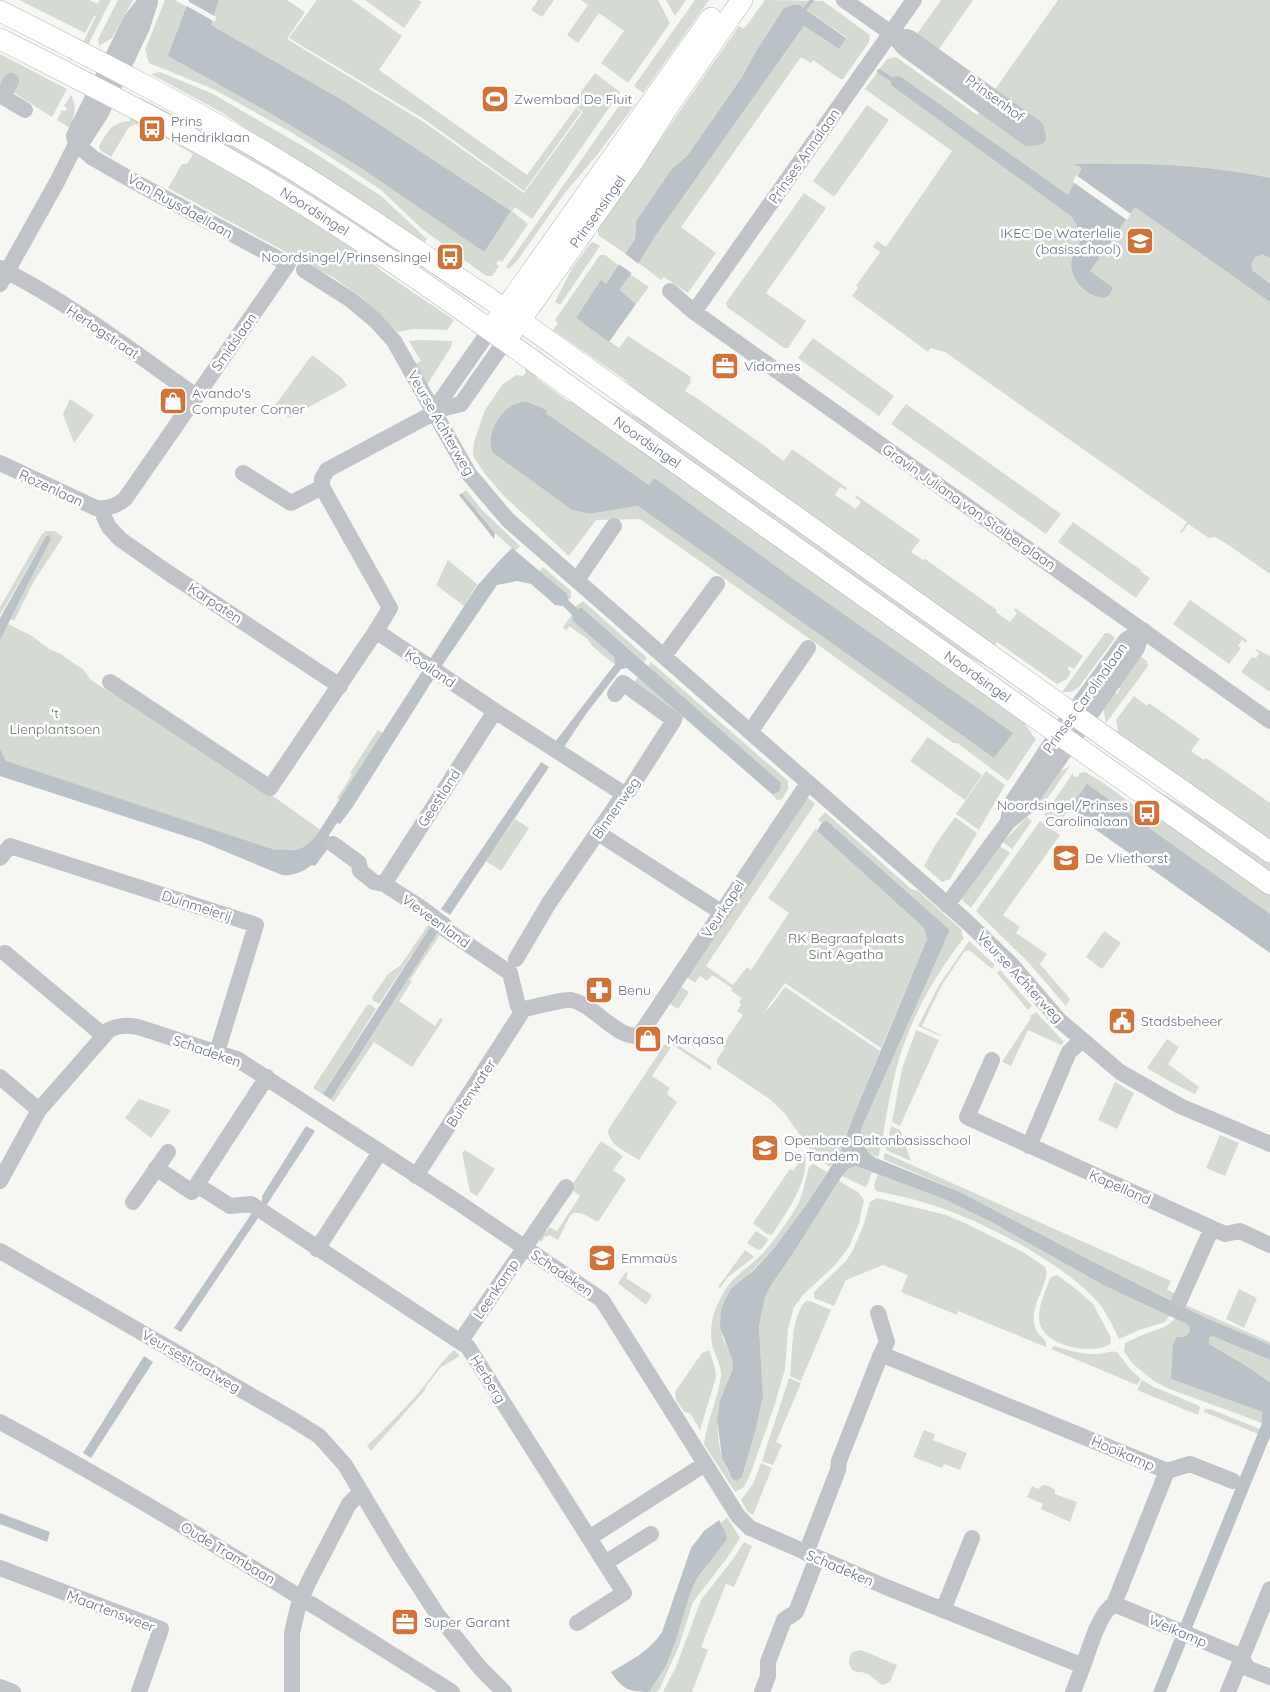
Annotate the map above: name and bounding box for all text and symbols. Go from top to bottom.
street label: Prinsenhof [962,70,1028,126]
sports icon: Zwembad De Fluit [480,84,510,114]
place label: Zwembad De Fluit [514,90,632,108]
street label: Prinses Annalaan [765,105,843,207]
place label: Prins Hendriklaan [171,112,250,146]
bus stop icon: Prins Hendriklaan [137,114,167,144]
street label: Van Ruysdaellaan [124,170,236,242]
street label: Prinsensingel [566,172,629,251]
street label: Noordsingel [277,183,353,240]
place label: IKEC De Waterlelie (basisschool) [1000,224,1121,258]
school or university icon: IKEC De Waterlelie (basisschool) [1125,226,1155,256]
bus stop icon: Noordsingel/Prinsensingel [435,242,465,272]
place label: Noordsingel/Prinsensingel [261,248,431,266]
street label: Hertogstraat [63,301,143,363]
street label: Smidslaan [207,309,261,375]
office icon: Vidomes [710,351,740,381]
place label: Vidomes [744,357,801,375]
street label: Veurse Achterweg [404,367,478,479]
place label: Avando's Computer Corner [192,384,306,418]
shop icon: Avando's Computer Corner [158,386,188,416]
street label: Noordsingel [610,412,684,472]
street label: Gravin Juliana van Stolberglaan [879,440,1059,574]
street label: Rozenlaan [16,465,86,511]
street label: Karpaten [185,579,245,627]
street label: Prinses Carolinalaan [1039,639,1131,757]
street label: Kooiland [401,645,459,691]
street label: Noordsingel [941,646,1015,706]
park label: 't Lienplantsoen [10,704,100,738]
street label: Geestland [414,766,464,830]
street label: Binnenweg [588,774,644,842]
place label: Noordsingel/Prinses Carolinalaan [997,796,1128,830]
bus stop icon: Noordsingel/Prinses Carolinalaan [1132,798,1162,828]
school or university icon: De Vliethorst [1051,843,1081,873]
place label: De Vliethorst [1085,849,1168,867]
street label: Veurkapel [698,877,748,941]
street label: Duinmeierij [160,886,234,926]
street label: Vieveenland [398,890,474,952]
street label: Veurse Achterweg [973,927,1067,1027]
park label: RK Begraafplaats Sint Agatha [788,929,904,963]
pharmacy icon: Benu [584,975,614,1005]
place label: Benu [618,981,651,999]
public building icon: Stadsbeheer [1107,1006,1137,1036]
place label: Stadsbeheer [1141,1012,1223,1030]
shop icon: Marqasa [633,1024,663,1054]
place label: Marqasa [667,1030,724,1048]
street label: Schadeken [170,1031,244,1071]
street label: Buitenwater [442,1055,500,1131]
place label: Openbare Daltonbasisschool De Tandem [784,1131,971,1165]
school or university icon: Openbare Daltonbasisschool De Tandem [750,1133,780,1163]
street label: Kapelland [1086,1165,1154,1209]
school or university icon: Emmaüs [587,1243,617,1273]
street label: Schadeken [527,1246,597,1300]
place label: Emmaüs [621,1249,677,1267]
street label: Leenkamp [469,1256,523,1322]
street label: Veursestraatweg [139,1326,243,1396]
street label: Herberg [466,1351,510,1407]
street label: Hooikamp [1089,1432,1157,1474]
street label: Oude Trambaan [178,1518,278,1588]
street label: Schadeken [804,1546,876,1590]
street label: Maartensweer [64,1586,158,1636]
office icon: Super Garant [390,1607,420,1637]
street label: Weikamp [1146,1611,1210,1651]
place label: Super Garant [424,1613,511,1631]

